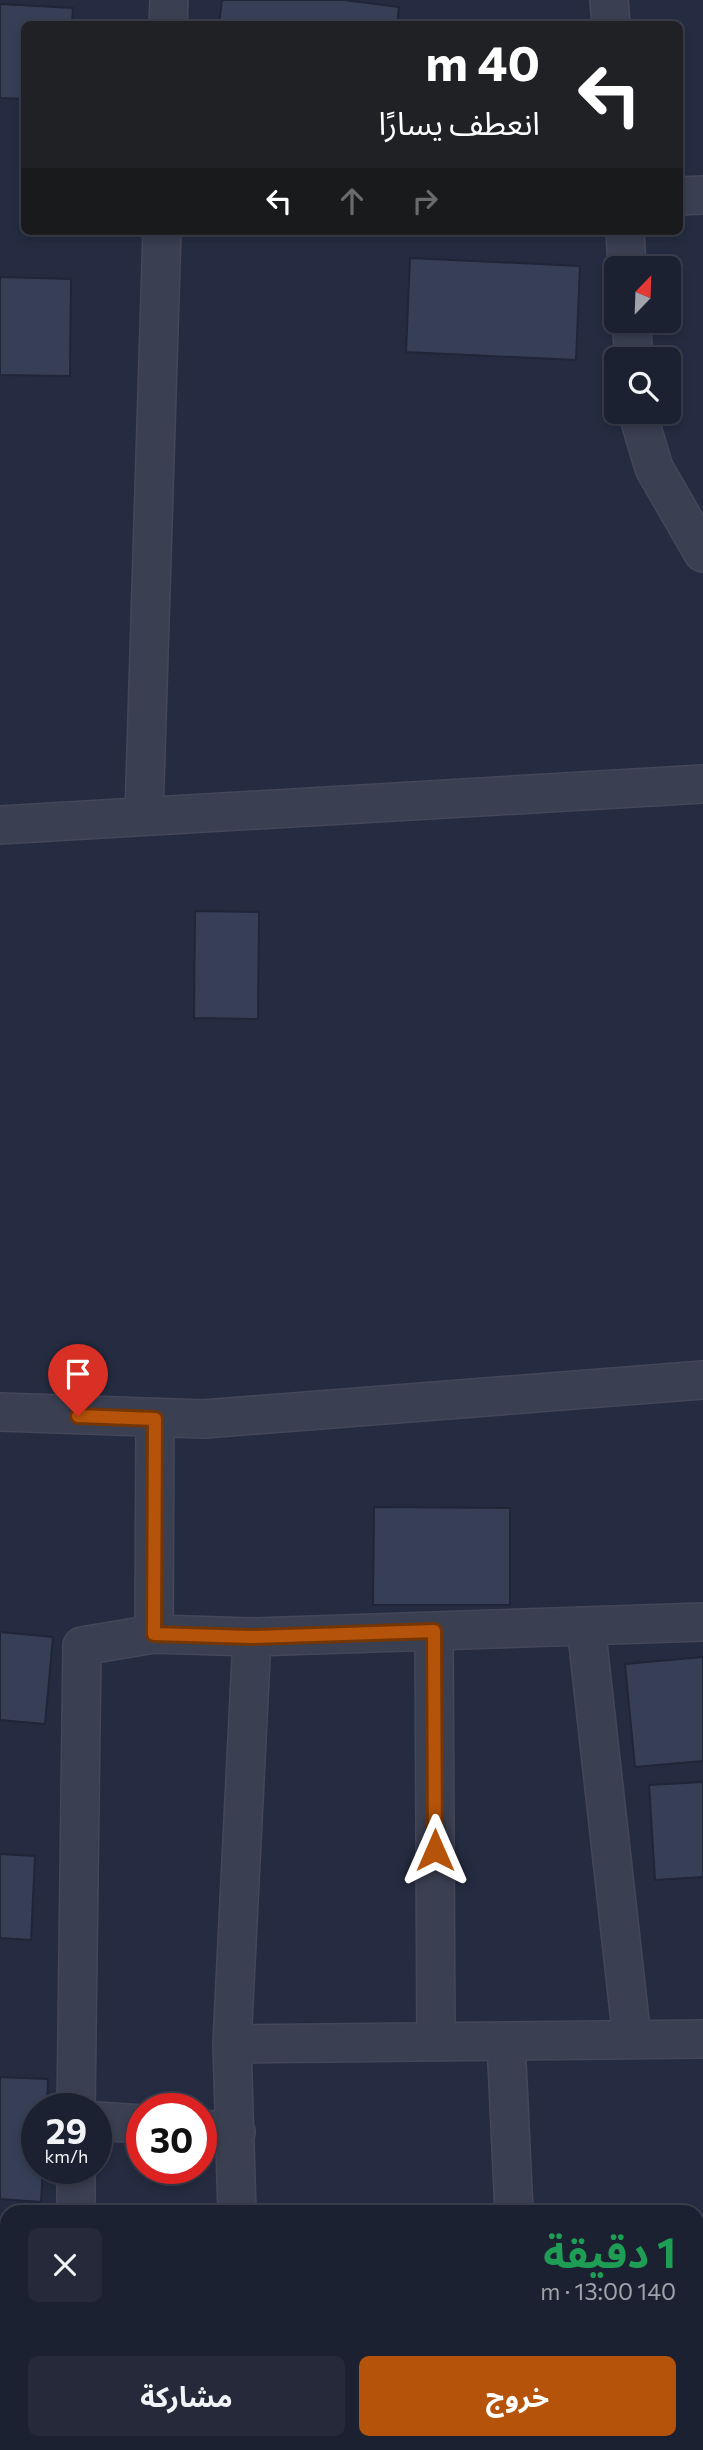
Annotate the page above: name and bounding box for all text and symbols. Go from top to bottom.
text: 40 m [425,31,540,91]
icon: left [564,49,655,140]
text: انعطف يسارًا [378,102,540,142]
icon: left [260,182,298,220]
icon: ahead [333,182,371,220]
icon: right [406,182,444,220]
north arrow [604,256,681,332]
map controls [604,256,681,424]
button: search [604,347,681,424]
pin [48,1344,108,1416]
icon: arrive [59,1355,97,1393]
position arrow [398,1813,472,1887]
speed limit sign: 30 [126,2093,217,2184]
text: 29 [46,2108,87,2151]
text: km/h [45,2145,88,2167]
text: 1 دقيقة [543,2225,676,2277]
button: close [28,2228,102,2302]
text: 140 m · 13:00 [540,2277,676,2305]
button: مشاركة [28,2356,345,2436]
button: خروج [359,2356,676,2436]

